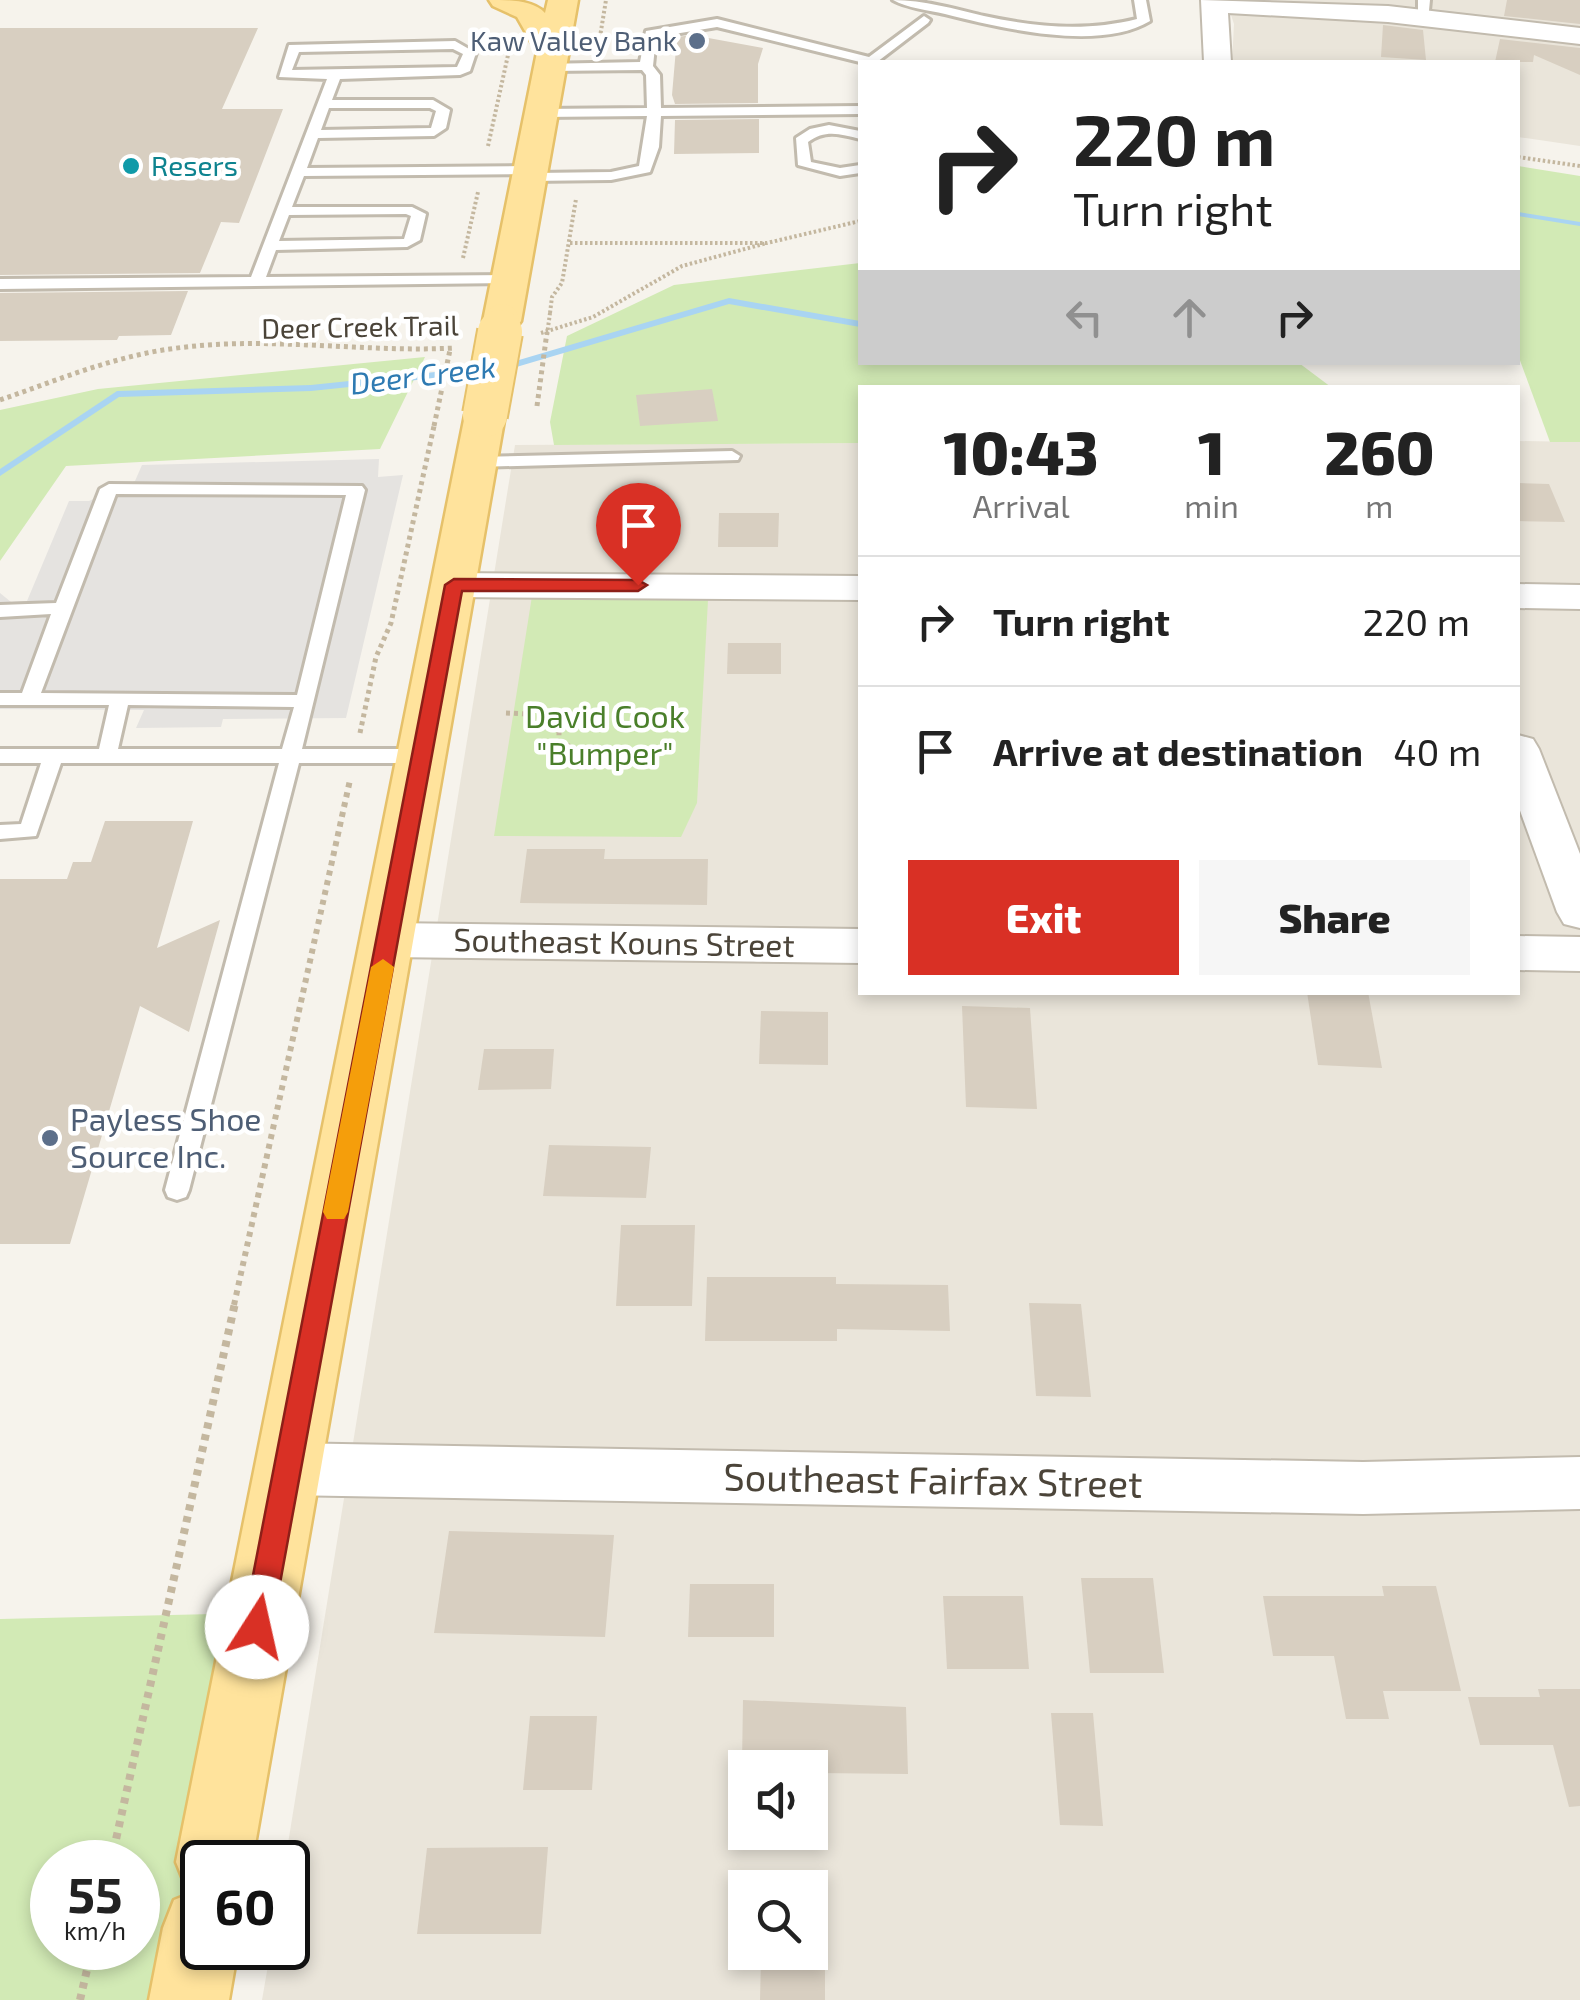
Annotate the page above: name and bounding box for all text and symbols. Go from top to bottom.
place label: Kaw Valley Bank [470,23,677,57]
marker: Kaw Valley Bank [686,30,708,52]
text: 220 m [1073,96,1275,180]
icon: right [908,100,1038,230]
place label: Resers [151,148,238,182]
marker: Resers [120,155,142,177]
text: Turn right [1073,181,1273,235]
icon: left [1057,290,1112,345]
icon: ahead [1162,290,1217,345]
icon: right [1267,290,1322,345]
street label: Deer Creek Trail [261,307,460,345]
water label: Deer Creek [348,347,498,401]
text: 10:43 [943,415,1099,487]
text: 1 [1198,415,1225,487]
text: 260 [1324,415,1434,487]
pin [596,483,681,586]
text: Arrival [972,486,1070,524]
text: min [1184,486,1239,524]
text: m [1365,486,1393,524]
icon: arrive [611,498,666,553]
icon: right [908,594,963,649]
text: Turn right [993,598,1170,644]
text: 220 m [1363,598,1470,644]
park label: David Cook "Bumper" [525,696,685,771]
icon: arrive [908,724,963,779]
text: Arrive at destination [993,728,1363,774]
text: 40 m [1393,728,1481,774]
button: Exit [908,860,1179,975]
button: Share [1199,860,1470,975]
street label: Southeast Kouns Street [453,919,795,963]
place label: Payless Shoe Source Inc. [70,1099,262,1174]
marker: Payless Shoe Source Inc. [39,1127,61,1149]
street label: Southeast Fairfax Street [723,1452,1143,1506]
position arrow [205,1575,309,1679]
map controls [728,1750,828,1970]
button: sound [728,1750,828,1850]
speed limit sign: 60 [180,1840,310,1970]
text: 55 [67,1863,123,1923]
button: search [728,1870,828,1970]
text: km/h [64,1915,126,1945]

